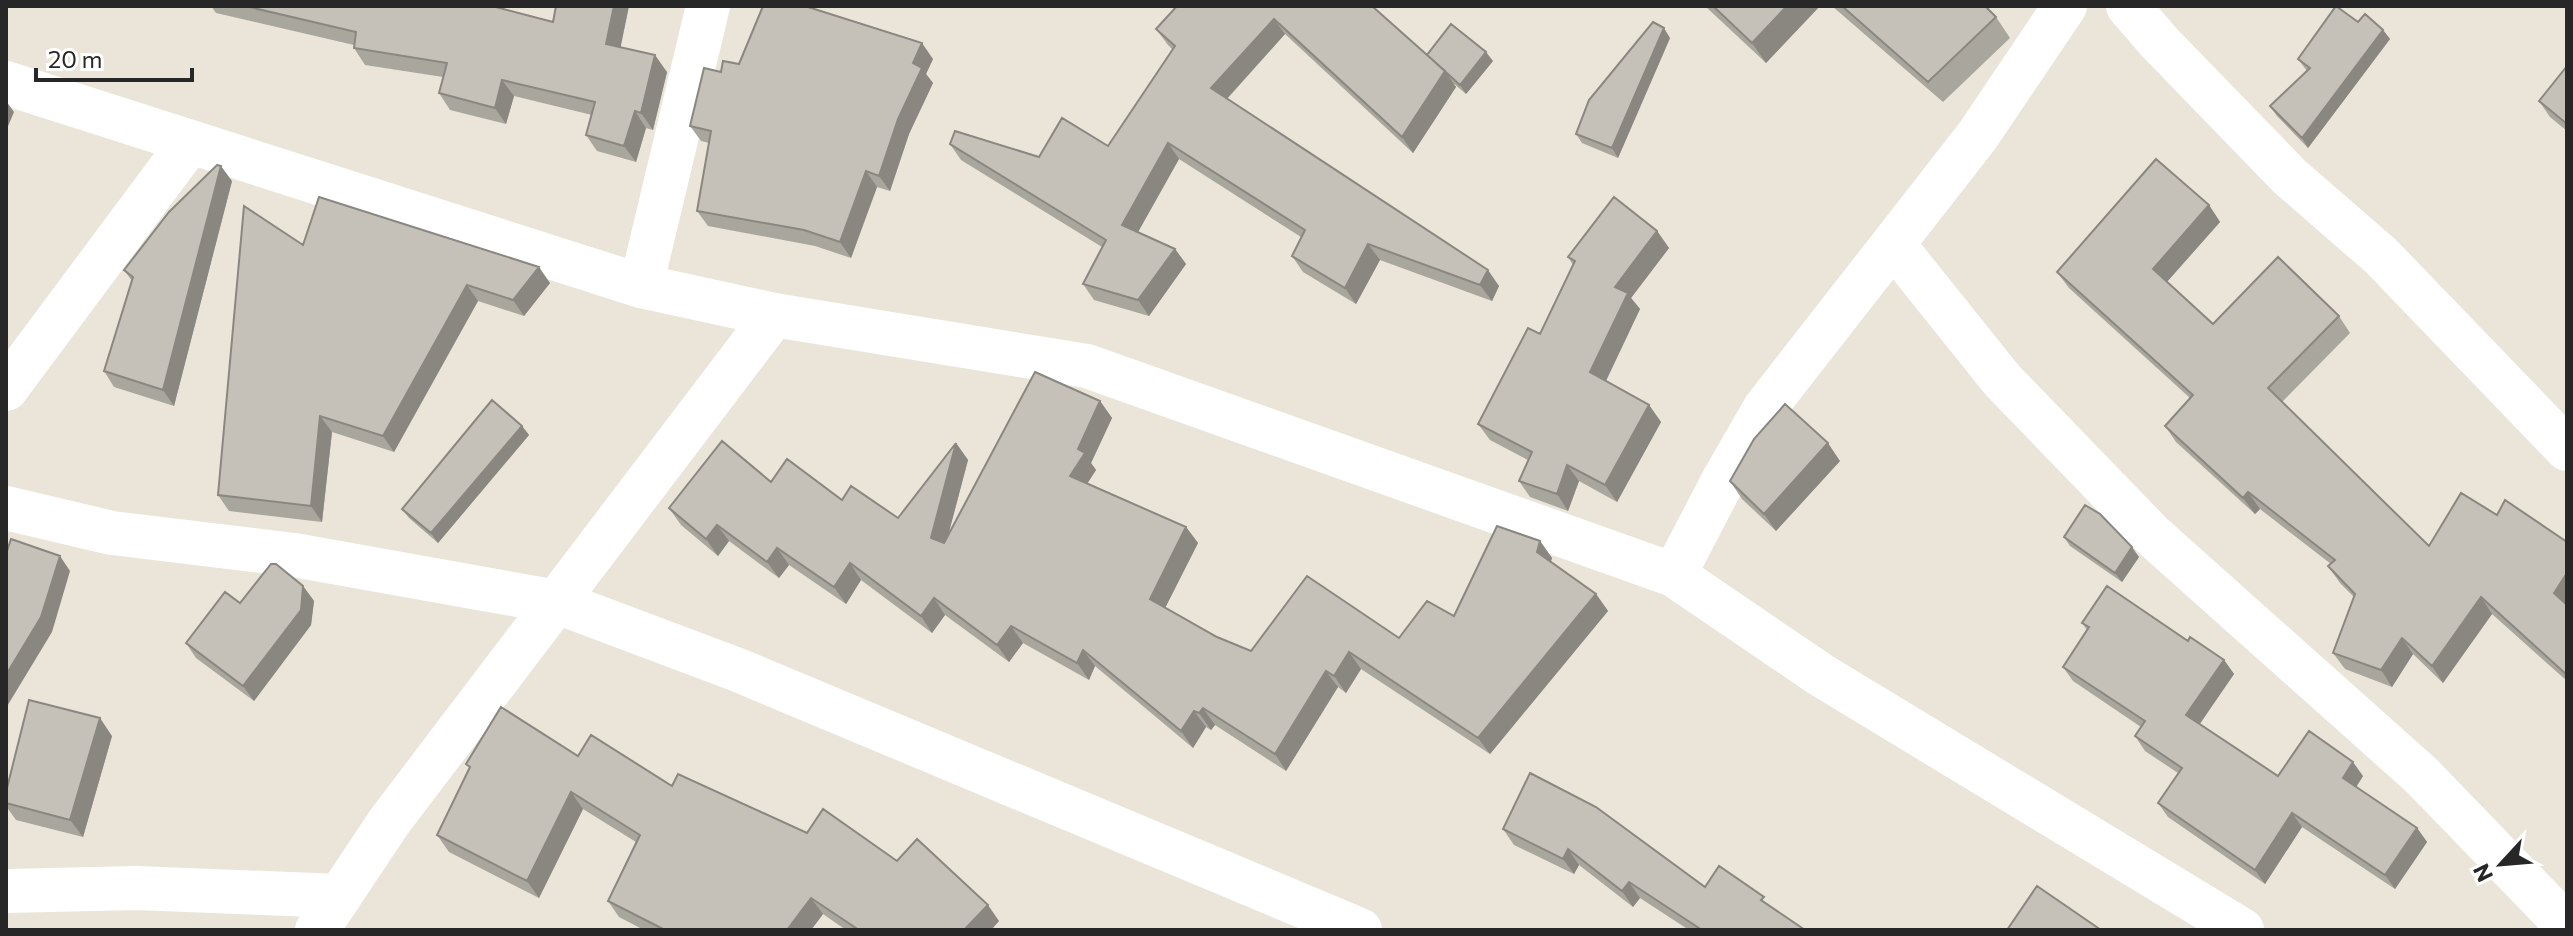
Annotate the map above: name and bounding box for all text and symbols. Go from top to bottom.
scale bar [36,32,192,82]
text: 20 m [48,44,102,73]
north arrow [2461,824,2541,904]
text: N [2467,860,2498,886]

